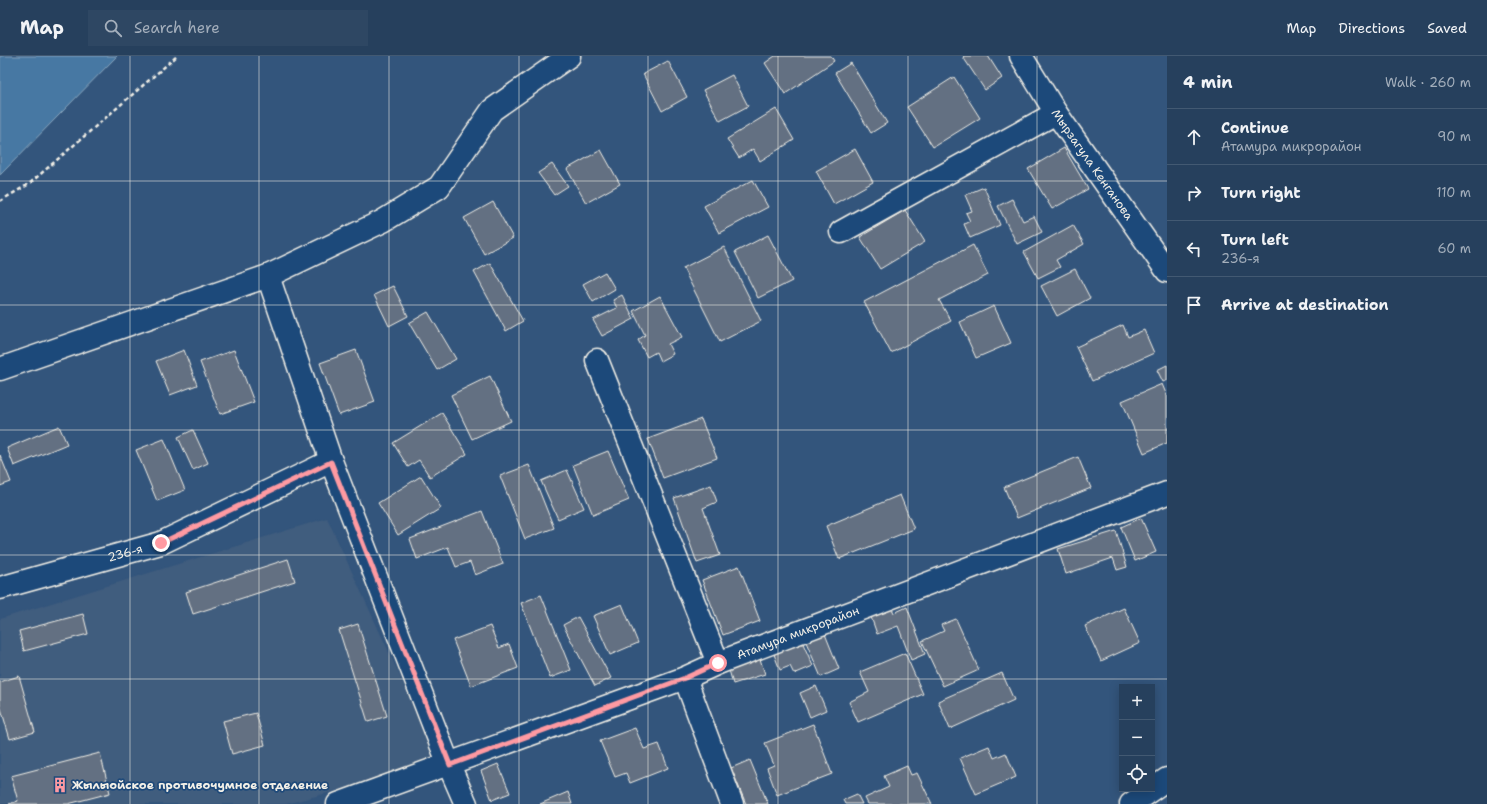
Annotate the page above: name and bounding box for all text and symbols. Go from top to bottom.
search box [88,10,368,46]
text: Map [20,15,64,40]
icon: search [102,17,124,39]
text: Search here [134,18,220,38]
text: Map [1287,19,1317,37]
text: Directions [1339,19,1405,37]
text: Saved [1427,19,1467,37]
text: 4 min [1183,71,1233,93]
text: Walk · 260 m [1385,74,1471,91]
street label: Мырзагула Кенганова [1048,106,1137,224]
text: Continue [1221,118,1289,138]
icon: ahead [1183,126,1205,148]
text: 90 m [1437,128,1471,145]
text: Атамура микрорайон [1221,138,1362,155]
icon: right [1183,182,1205,204]
text: Turn right [1221,183,1301,203]
text: 110 m [1436,184,1471,201]
text: Turn left [1221,230,1289,250]
icon: left [1183,238,1205,260]
text: 60 m [1438,240,1471,257]
text: 236-я [1221,250,1260,267]
icon: arrive [1183,294,1205,316]
text: Arrive at destination [1221,295,1389,315]
route end [152,534,170,552]
street label: 236-я [106,540,145,566]
street label: Атамура микрорайон [734,602,862,663]
route start [709,654,727,672]
map controls [1119,684,1155,792]
button: + [1119,684,1155,720]
button: − [1119,720,1155,756]
button: locate [1119,756,1155,792]
building icon: Жылыойское противочумное отделение [51,776,69,794]
place label: Жылыойское противочумное отделение [72,777,328,793]

